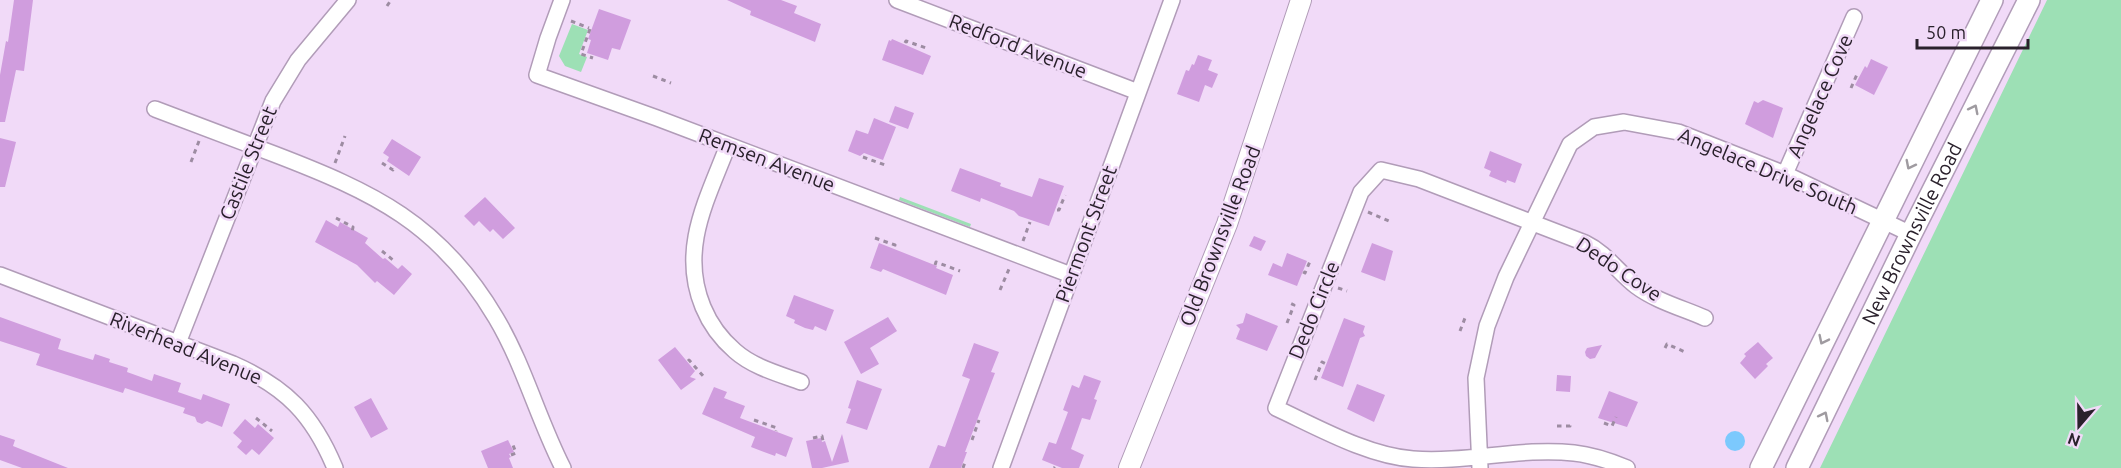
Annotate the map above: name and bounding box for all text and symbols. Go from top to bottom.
street label: Redford Avenue [946,9,1090,82]
scale bar [1917,12,2028,50]
text: 50 m [1926,22,1966,42]
street label: Angelace Cove [1782,31,1857,161]
street label: Castile Street [214,102,281,223]
one-way arrow [1967,104,1979,115]
street label: Angelace Drive South [1675,122,1861,219]
street label: Remsen Avenue [696,123,838,196]
street label: New Brownsville Road [1857,139,1966,328]
street label: Old Brownsville Road [1174,142,1265,329]
one-way arrow [1906,159,1917,170]
street label: Piermont Street [1050,162,1121,305]
street label: Dedo Cove [1572,232,1666,305]
street label: Dedo Circle [1284,258,1344,362]
street label: Riverhead Avenue [107,307,266,389]
one-way arrow [1819,334,1831,345]
north arrow [2049,396,2109,456]
one-way arrow [1816,411,1828,422]
text: N [2065,430,2083,451]

